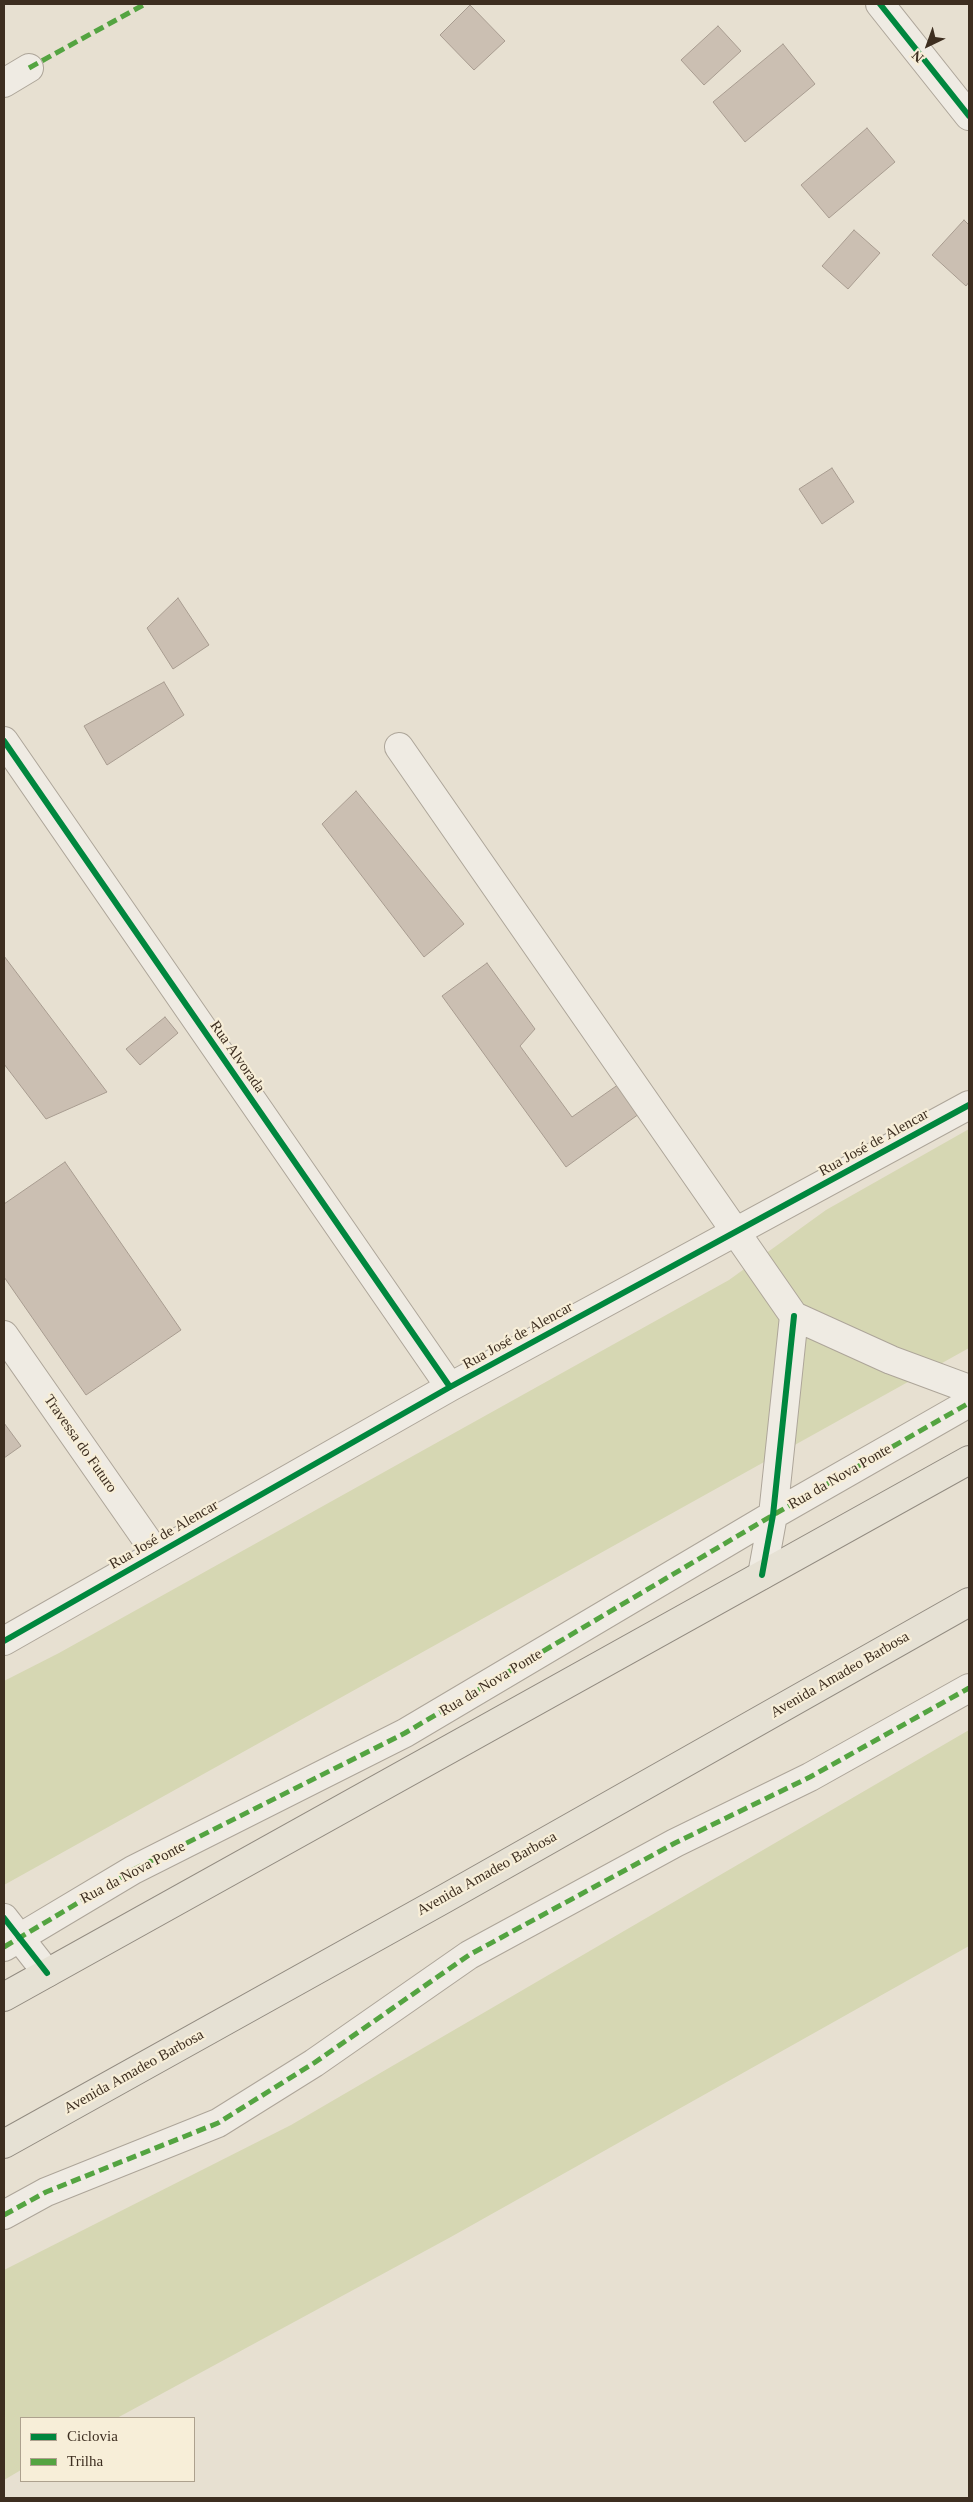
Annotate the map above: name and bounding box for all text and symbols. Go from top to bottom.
north arrow [903,20,953,70]
text: N [909,48,926,65]
street label: Rua Alvorada [206,1018,268,1096]
street label: Rua José de Alencar [816,1105,932,1181]
street label: Rua José de Alencar [460,1298,576,1374]
street label: Travessa do Futuro [40,1392,120,1496]
street label: Rua da Nova Ponte [785,1440,895,1514]
street label: Rua José de Alencar [106,1496,222,1574]
street label: Avenida Amadeo Barbosa [767,1628,913,1722]
street label: Rua da Nova Ponte [437,1645,545,1721]
street label: Avenida Amadeo Barbosa [414,1828,560,1920]
street label: Rua da Nova Ponte [77,1838,189,1908]
street label: Avenida Amadeo Barbosa [61,2026,207,2118]
legend [20,2417,195,2482]
text: Ciclovia [67,2428,118,2444]
text: Trilha [67,2453,103,2469]

